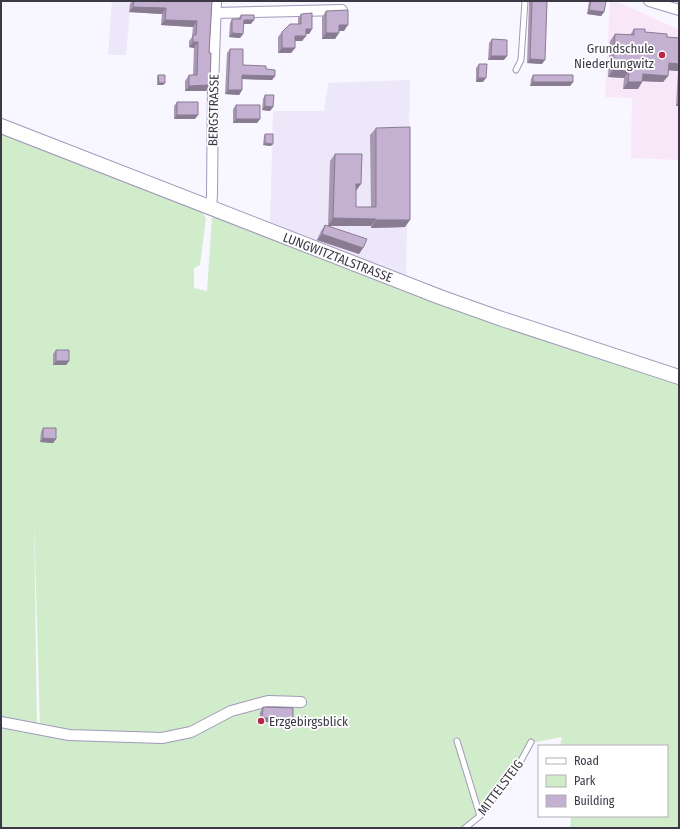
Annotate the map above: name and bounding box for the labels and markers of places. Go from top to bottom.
place label: Grundschule Niederlungwitz [574,41,654,71]
marker: Grundschule Niederlungwitz [657,50,667,60]
place label: Erzgebirgsblick [269,714,349,729]
marker: Erzgebirgsblick [256,716,266,726]

